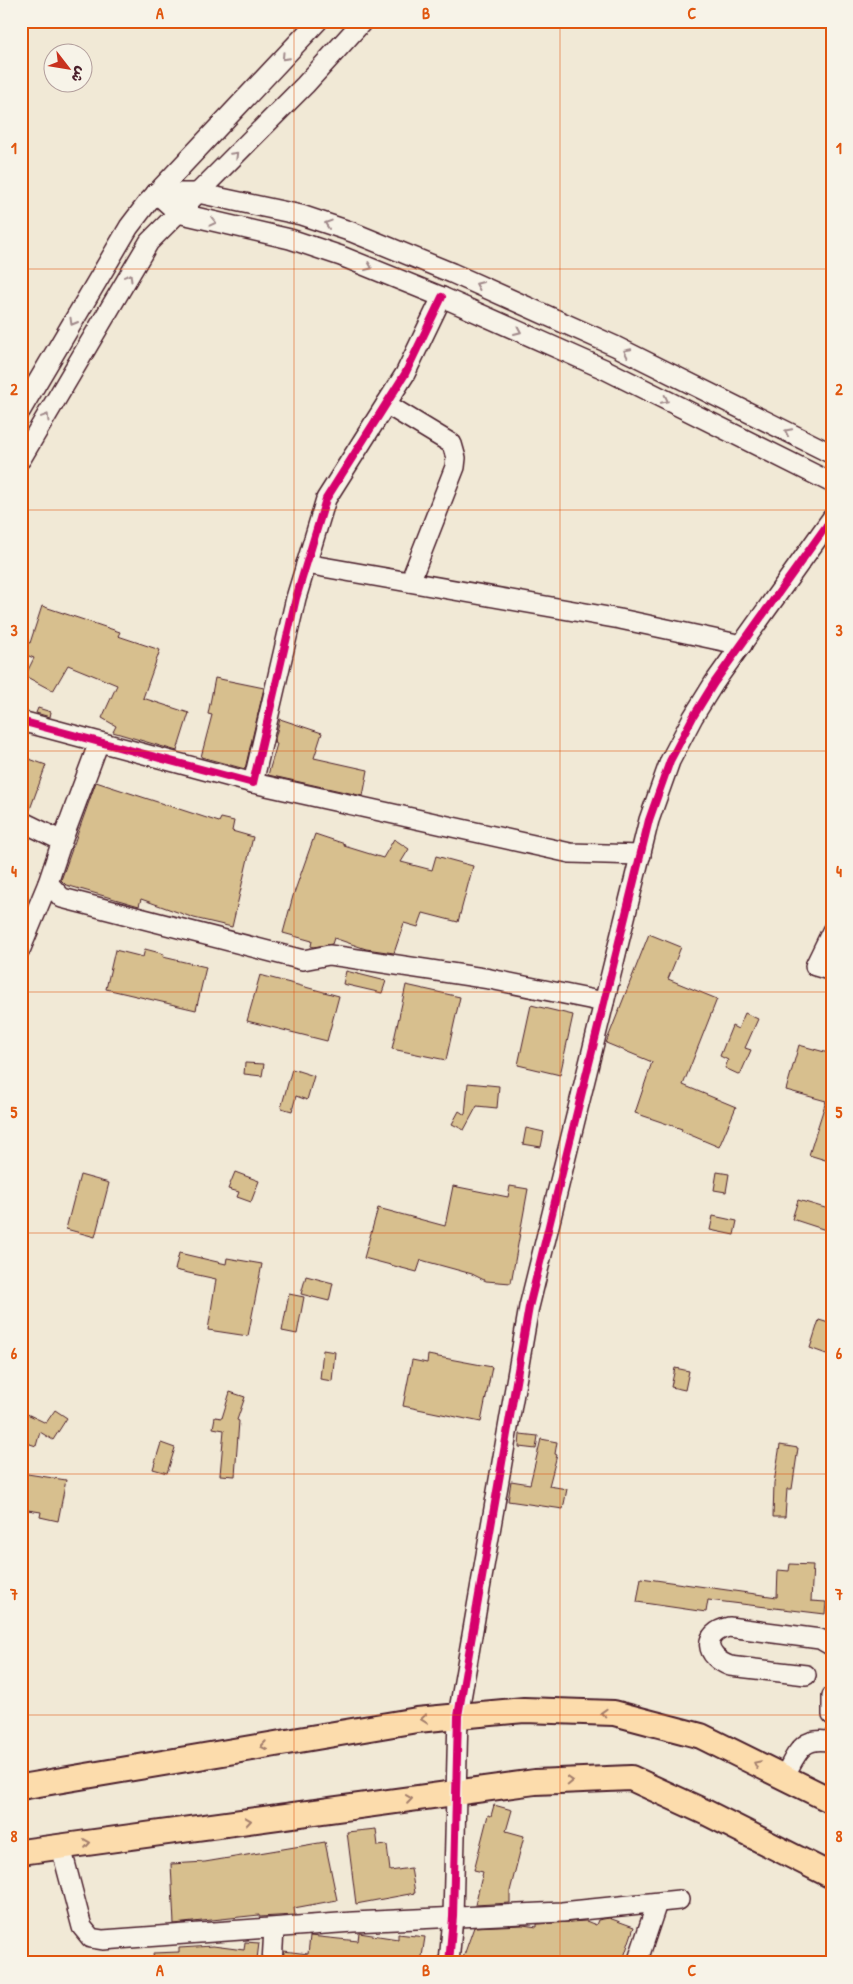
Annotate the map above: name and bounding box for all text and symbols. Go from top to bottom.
text: A [156,2,164,24]
text: B [422,2,430,24]
text: C [688,2,697,24]
north arrow [42,42,92,92]
one-way arrow [281,52,290,61]
text: ش [67,63,92,86]
text: 1 [11,137,17,159]
text: 1 [836,137,842,159]
one-way arrow [229,152,238,161]
one-way arrow [209,216,218,227]
one-way arrow [325,220,333,230]
one-way arrow [364,261,373,272]
one-way arrow [122,273,132,282]
one-way arrow [475,281,484,292]
one-way arrow [70,317,80,326]
one-way arrow [513,325,522,336]
one-way arrow [623,348,632,358]
text: 2 [10,378,18,400]
text: 2 [835,378,843,400]
one-way arrow [660,394,669,404]
one-way arrow [40,413,50,422]
one-way arrow [785,428,794,438]
text: 3 [10,619,18,641]
text: 3 [835,619,843,641]
text: 4 [11,860,17,882]
text: 4 [836,860,842,882]
text: 5 [11,1101,18,1123]
text: 5 [836,1101,843,1123]
text: 6 [11,1342,18,1364]
text: 6 [836,1342,843,1364]
text: 7 [9,1583,18,1605]
text: 7 [834,1583,843,1605]
one-way arrow [599,1707,607,1718]
one-way arrow [420,1713,428,1724]
one-way arrow [260,1740,268,1750]
one-way arrow [753,1760,762,1770]
one-way arrow [566,1775,574,1786]
one-way arrow [405,1794,413,1805]
one-way arrow [244,1816,252,1827]
text: 8 [11,1825,18,1847]
text: 8 [836,1825,843,1847]
one-way arrow [83,1838,91,1849]
text: A [156,1959,164,1981]
text: B [422,1959,430,1981]
text: C [688,1959,697,1981]

